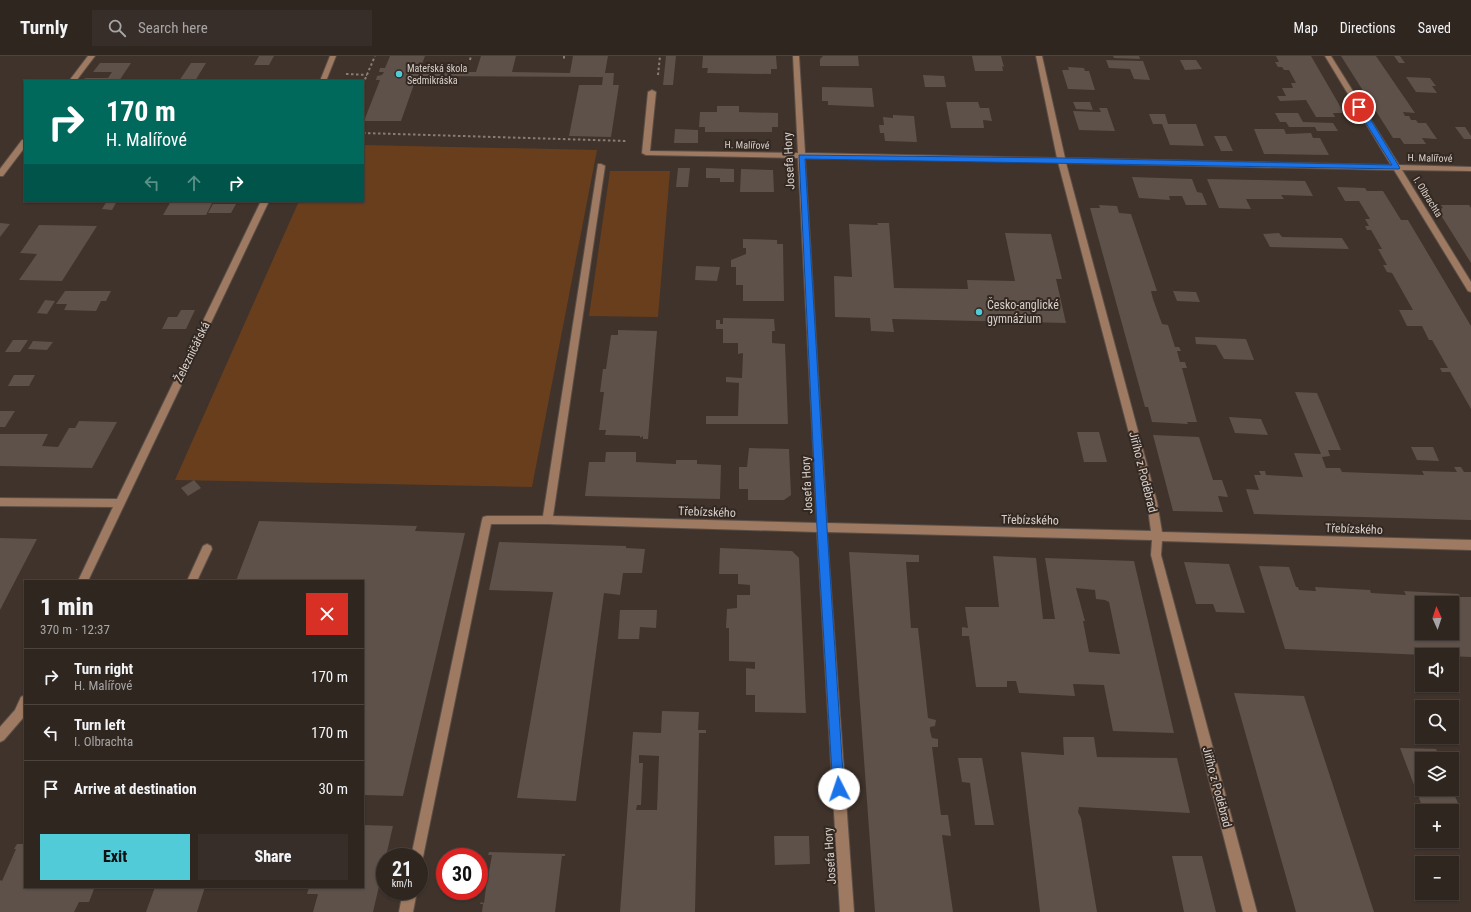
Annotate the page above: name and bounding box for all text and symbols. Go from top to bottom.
search box [92,10,372,46]
text: Turnly [20,16,68,39]
icon: search [106,17,128,39]
text: Search here [138,19,208,37]
text: Map [1294,20,1318,36]
text: Directions [1340,20,1396,36]
text: Saved [1418,20,1451,36]
place label: Mateřská škola Sedmikráska [407,63,468,86]
marker: Mateřská škola Sedmikráska [394,69,404,79]
pin [1342,90,1376,124]
text: 170 m [106,95,176,128]
icon: right [40,96,92,148]
icon: arrive [1348,96,1370,118]
text: H. Malířové [106,129,187,150]
street label: Josefa Hory [781,132,797,190]
street label: H. Malířové [724,139,770,151]
street label: H. Malířové [1407,152,1453,164]
icon: left [141,172,163,194]
icon: ahead [183,172,205,194]
icon: right [225,172,247,194]
street label: I. Olbrachta [1411,175,1445,219]
place label: Česko-anglické gymnázium [987,297,1059,326]
marker: Česko-anglické gymnázium [974,307,984,317]
street label: Železničářská [170,319,213,385]
street label: Jiřího z Poděbrad [1126,430,1160,514]
street label: Josefa Hory [799,456,815,514]
street label: Třebízského [678,504,736,520]
street label: Třebízského [1001,512,1059,528]
street label: Třebízského [1325,521,1383,537]
text: 1 min [40,593,94,621]
button: close [306,593,348,635]
north arrow [1415,596,1459,640]
map controls [1415,596,1459,900]
text: 370 m · 12:37 [40,622,110,637]
button: sound [1415,648,1459,692]
text: Turn right [74,660,133,678]
icon: right [40,666,62,688]
text: 170 m [311,668,348,686]
text: H. Malířové [74,678,132,693]
button: search [1415,700,1459,744]
text: Turn left [74,716,125,734]
icon: left [40,722,62,744]
text: 170 m [311,724,348,742]
text: I. Olbrachta [74,734,133,749]
street label: Jiřího z Poděbrad [1200,745,1234,829]
button: layers [1415,752,1459,796]
position arrow [818,768,860,810]
icon: arrive [40,778,62,800]
text: Arrive at destination [74,780,197,798]
text: 30 m [318,780,348,798]
button: + [1415,804,1459,848]
street label: Josefa Hory [821,827,839,885]
button: Exit [40,834,190,880]
button: Share [198,834,348,880]
speed limit sign: 30 [436,848,488,900]
button: − [1415,856,1459,900]
text: 21 [392,857,412,881]
text: km/h [392,878,412,889]

